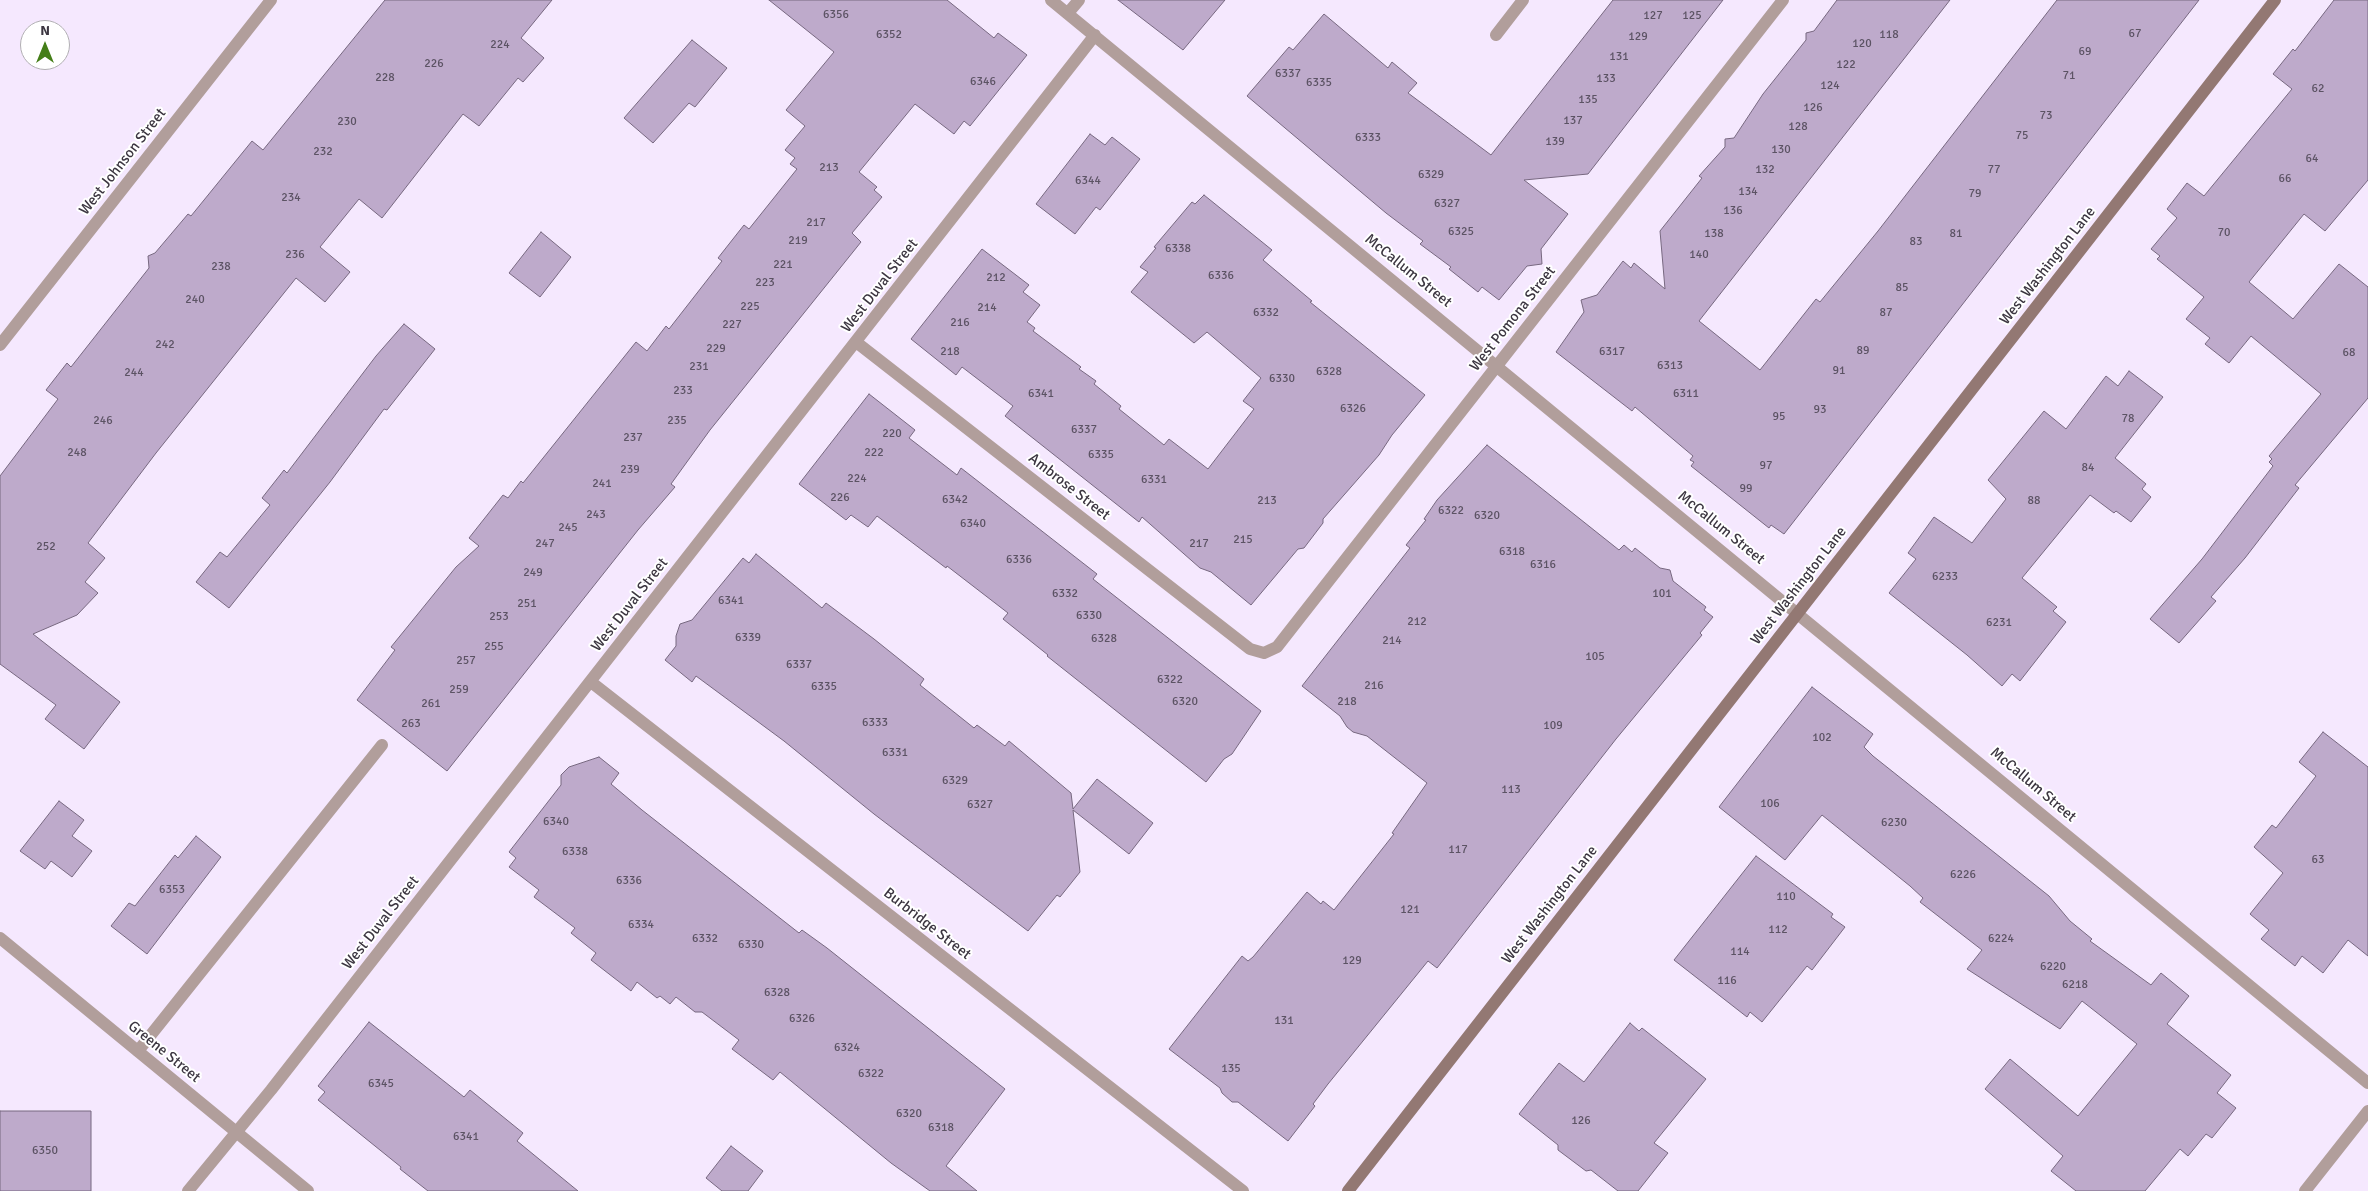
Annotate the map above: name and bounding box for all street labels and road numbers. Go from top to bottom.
street label: West Johnson Street [76,105,170,219]
street label: West Washington Lane [1996,203,2100,329]
street label: McCallum Street [1361,230,1455,312]
street label: West Duval Street [838,236,922,336]
street label: West Pomona Street [1466,263,1560,375]
street label: Ambrose Street [1025,450,1113,524]
street label: McCallum Street [1674,487,1768,569]
street label: West Washington Lane [1747,523,1851,649]
street label: West Duval Street [588,555,672,655]
street label: McCallum Street [1986,744,2080,826]
street label: West Washington Lane [1498,842,1602,968]
street label: West Duval Street [339,873,423,973]
street label: Burbridge Street [880,884,974,964]
street label: Greene Street [124,1017,204,1087]

